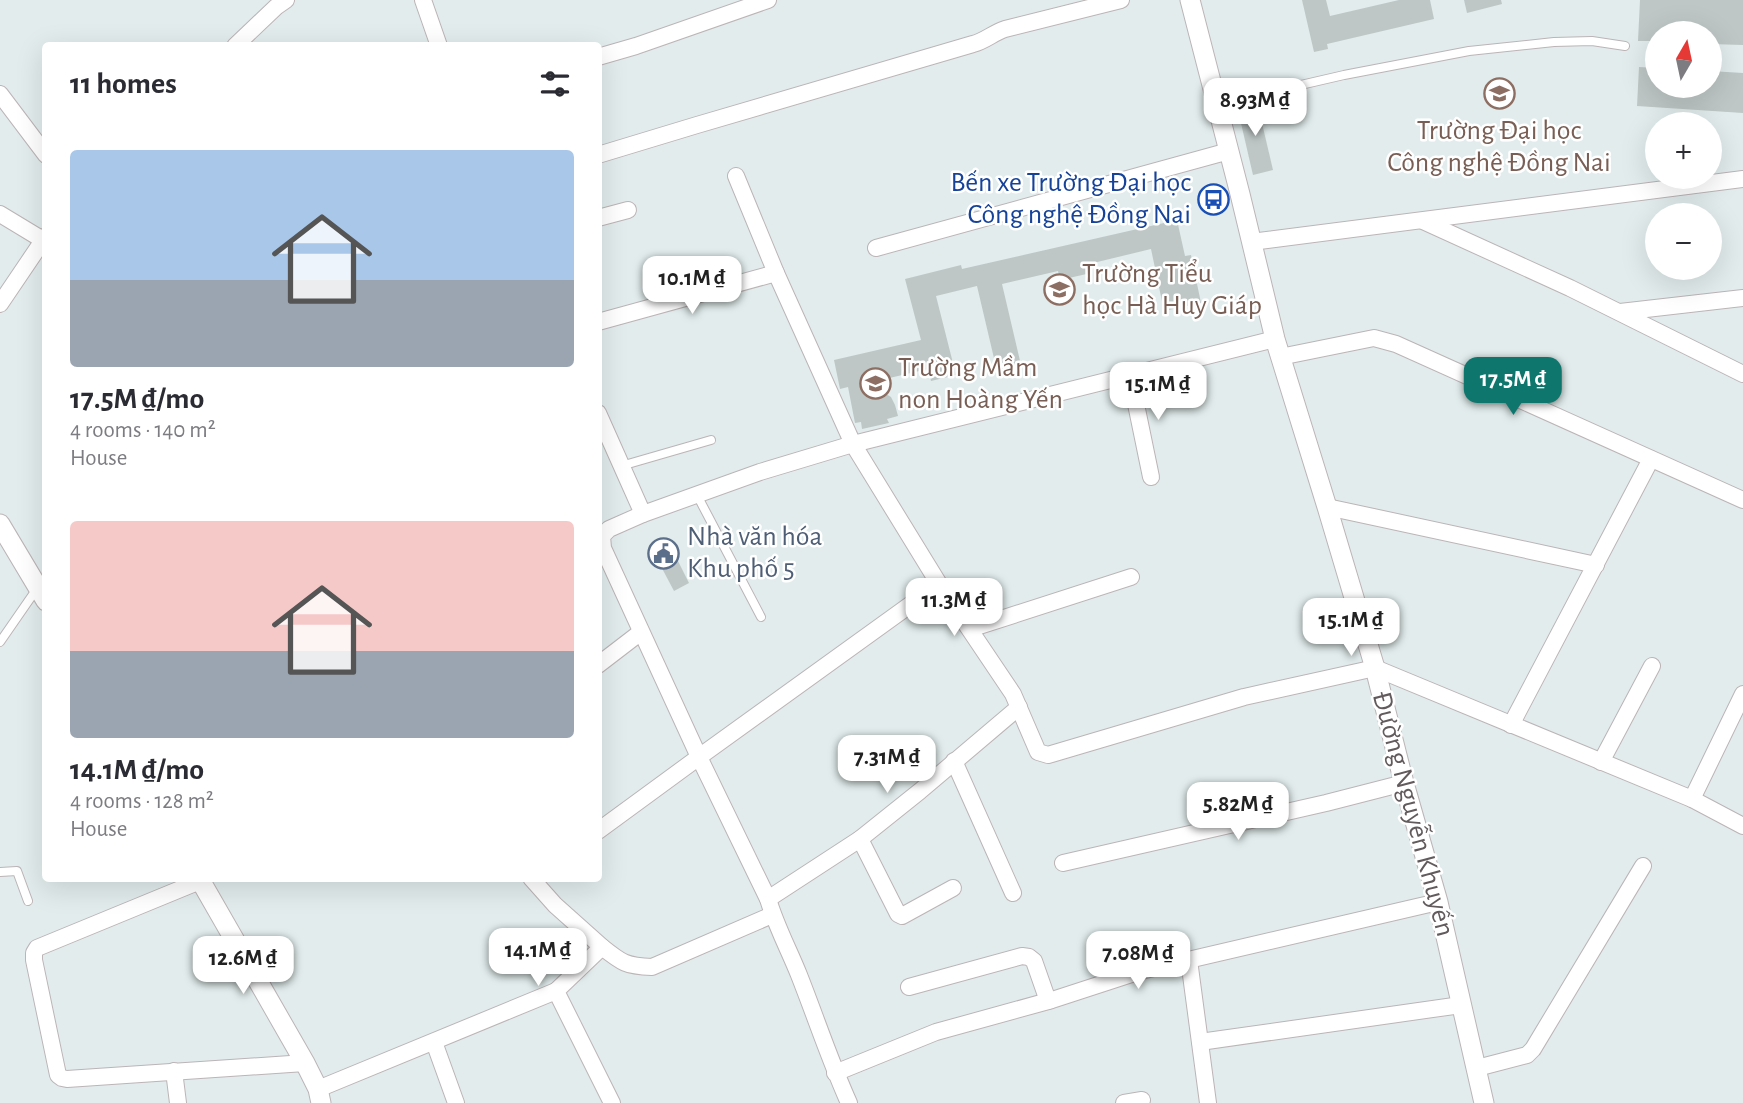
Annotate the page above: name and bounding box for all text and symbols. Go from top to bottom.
north arrow [1645,21,1722,98]
map controls [1645,21,1722,280]
icon: filters [536,65,574,103]
text: 11 homes [70,69,177,99]
school or university icon: Trường Đại học Công nghệ Đồng Nai [1482,77,1516,111]
pin: 8.93M ₫ [1190,78,1320,138]
text: 8.93M ₫ [1220,89,1290,112]
button: + [1645,112,1722,189]
place label: Trường Đại học Công nghệ Đồng Nai [1387,117,1611,177]
place label: Bến xe Trường Đại học Công nghệ Đồng Nai [950,169,1191,229]
bus stop icon: Bến xe Trường Đại học Công nghệ Đồng Nai [1197,182,1231,216]
icon: home [259,196,385,322]
button: − [1645,203,1722,280]
pin: 10.1M ₫ [627,256,757,316]
place label: Trường Tiểu học Hà Huy Giáp [1082,259,1262,320]
text: 10.1M ₫ [659,267,725,290]
school or university icon: Trường Tiểu học Hà Huy Giáp [1042,273,1076,307]
place label: Trường Mầm non Hoàng Yến [898,354,1063,414]
pin: 17.5M ₫ [1448,358,1578,417]
pin: 15.1M ₫ [1093,362,1223,422]
school or university icon: Trường Mầm non Hoàng Yến [858,367,892,401]
text: 17.5M ₫ [1480,368,1546,391]
text: 15.1M ₫ [1126,373,1190,396]
text: 17.5M ₫/mo [70,384,204,414]
text: 4 rooms · 140 m² [70,419,216,442]
text: House [70,447,127,470]
place label: Nhà văn hóa Khu phố 5 [687,523,823,583]
public building icon: Nhà văn hóa Khu phố 5 [647,536,681,570]
icon: home [259,567,385,693]
pin: 11.3M ₫ [889,578,1019,638]
text: 11.3M ₫ [922,589,986,612]
pin: 15.1M ₫ [1286,598,1416,658]
text: 15.1M ₫ [1319,609,1383,632]
street label: Đường Nguyễn Khuyến [1367,688,1460,940]
pin: 7.31M ₫ [822,736,952,795]
text: 7.31M ₫ [854,746,920,769]
text: 14.1M ₫/mo [70,755,204,785]
pin: 5.82M ₫ [1173,782,1303,842]
text: 4 rooms · 128 m² [70,790,214,813]
text: 5.82M ₫ [1203,793,1273,816]
text: House [70,818,127,841]
pin: 14.1M ₫ [473,928,603,988]
pin: 7.08M ₫ [1073,932,1203,991]
pin: 12.6M ₫ [178,936,308,996]
text: 14.1M ₫ [505,939,571,962]
text: 7.08M ₫ [1102,942,1174,965]
text: 12.6M ₫ [209,947,277,970]

